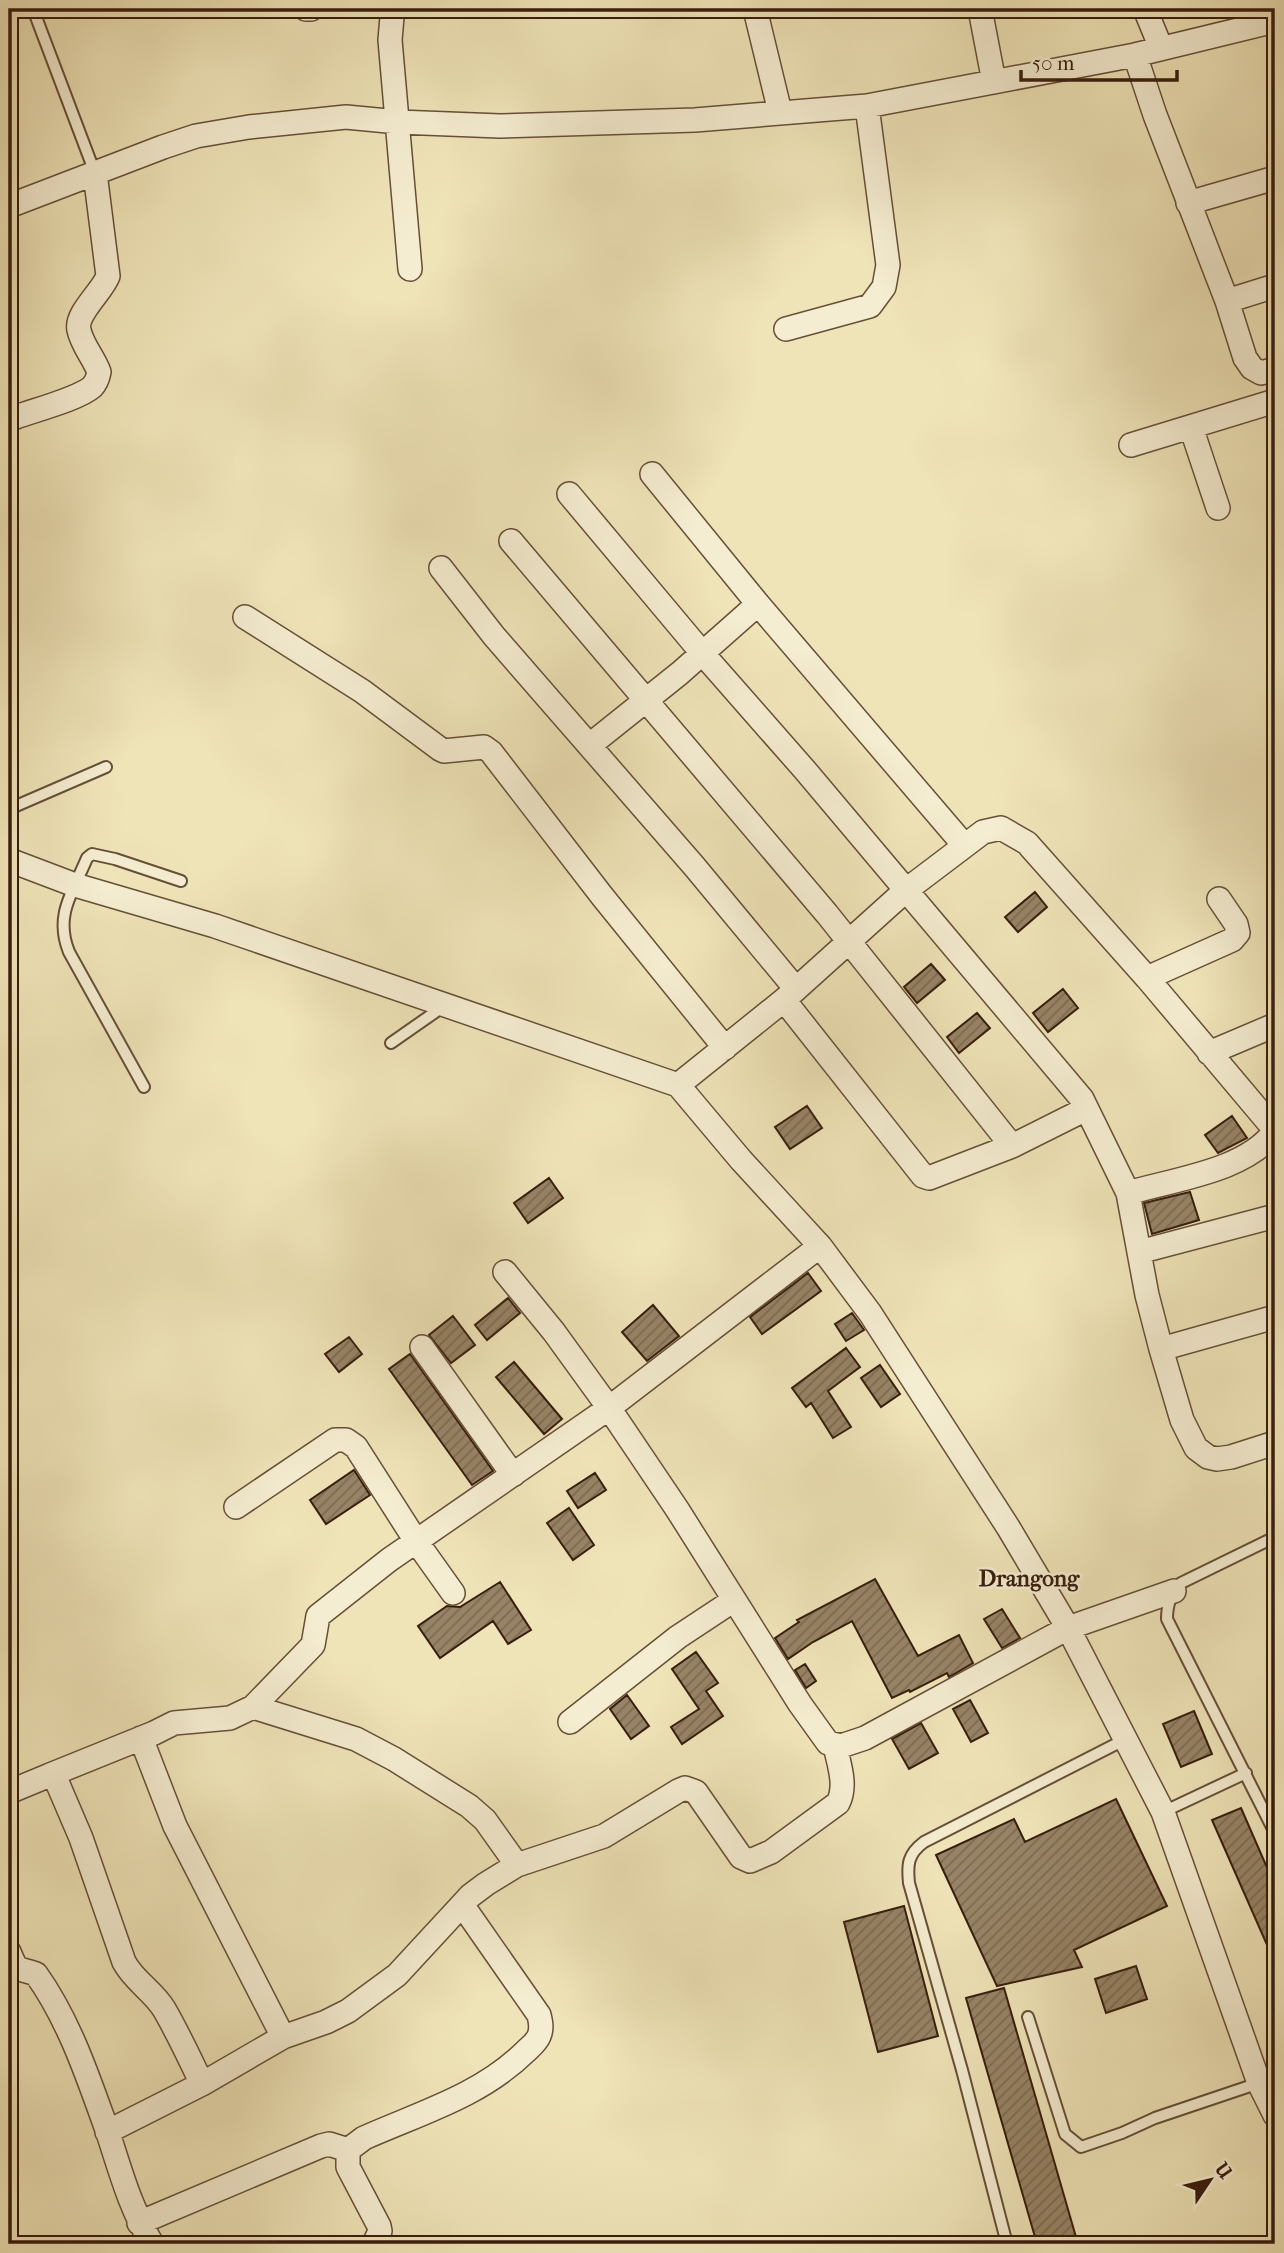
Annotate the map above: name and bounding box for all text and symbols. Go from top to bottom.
scale bar [1021,38,1177,82]
text: 50 m [1032,51,1075,75]
district label: Drangong [979,1565,1080,1592]
north arrow [1176,2144,1246,2214]
text: U [1209,2158,1236,2183]

